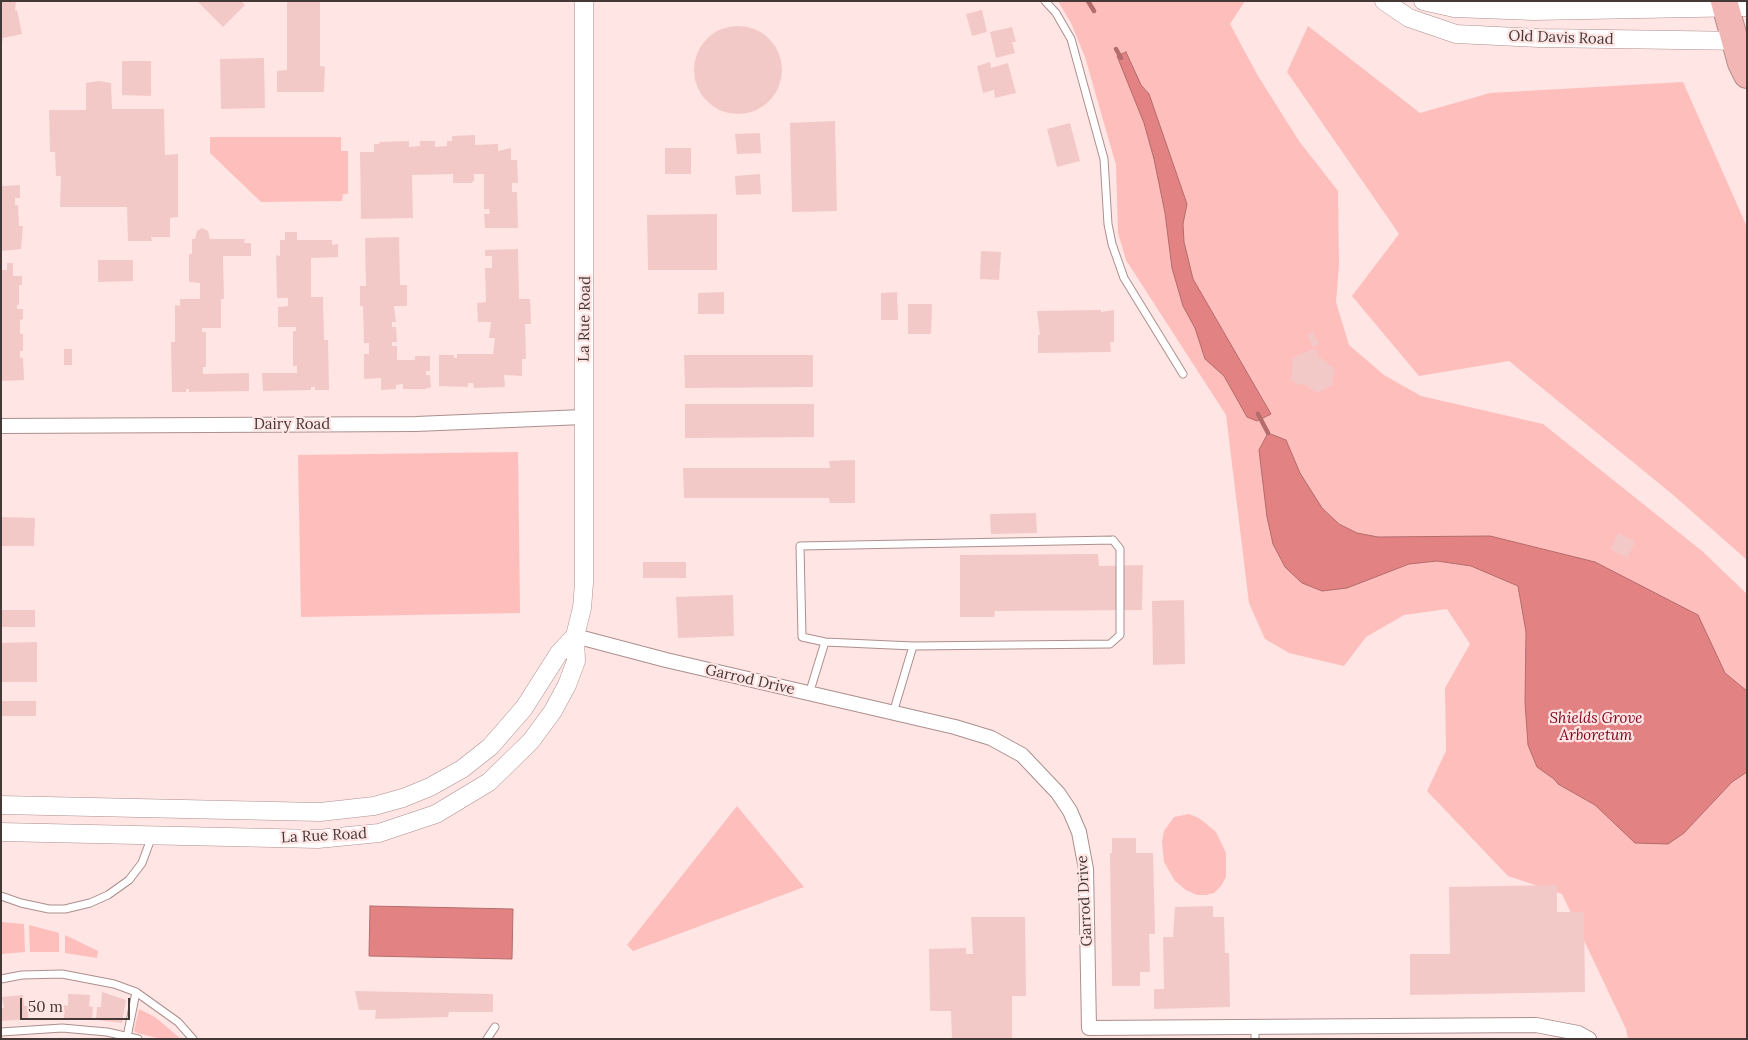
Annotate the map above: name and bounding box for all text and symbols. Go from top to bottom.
street label: Old Davis Road [1508,27,1614,49]
street label: La Rue Road [575,276,595,362]
street label: Dairy Road [254,416,330,434]
street label: Garrod Drive [704,661,796,699]
park label: Shields Grove Arboretum [1550,710,1642,745]
street label: La Rue Road [281,825,367,847]
street label: Garrod Drive [1074,855,1096,947]
scale bar [22,988,132,1020]
text: 50 m [28,997,63,1016]

